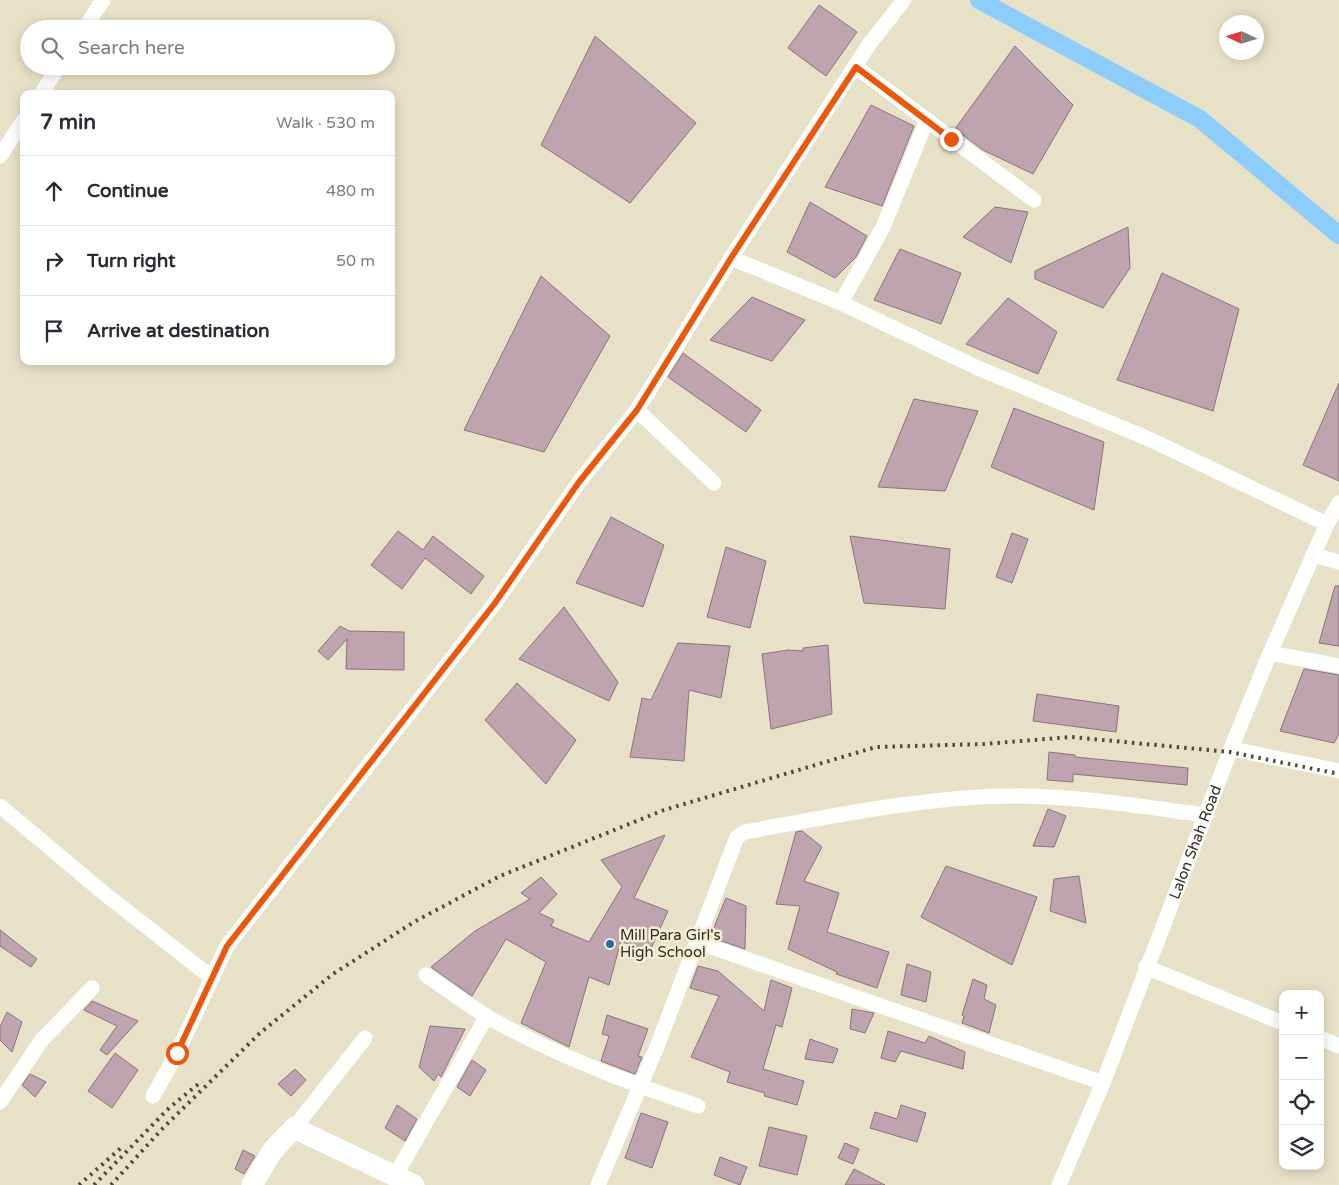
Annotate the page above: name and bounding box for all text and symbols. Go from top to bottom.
north arrow [1219,15,1264,60]
search box [20,20,395,75]
icon: search [38,34,66,62]
text: Search here [78,37,185,59]
text: 7 min [40,110,96,135]
text: Walk · 530 m [276,113,375,133]
route end [940,128,963,151]
icon: ahead [40,177,68,205]
text: Continue [87,180,169,202]
text: 480 m [326,181,375,201]
icon: right [40,247,68,275]
text: Turn right [87,250,175,272]
text: 50 m [336,251,375,271]
icon: arrive [40,317,68,345]
text: Arrive at destination [87,320,270,342]
street label: Lalon Shah Road [1165,783,1225,902]
place label: Mill Para Girl's High School [620,926,721,961]
marker: Mill Para Girl's High School [604,938,616,950]
map controls [1279,990,1324,1170]
button: + [1279,990,1324,1035]
button: − [1279,1035,1324,1080]
route start [166,1042,189,1065]
button: locate [1279,1080,1324,1125]
button: layers [1279,1125,1324,1170]

